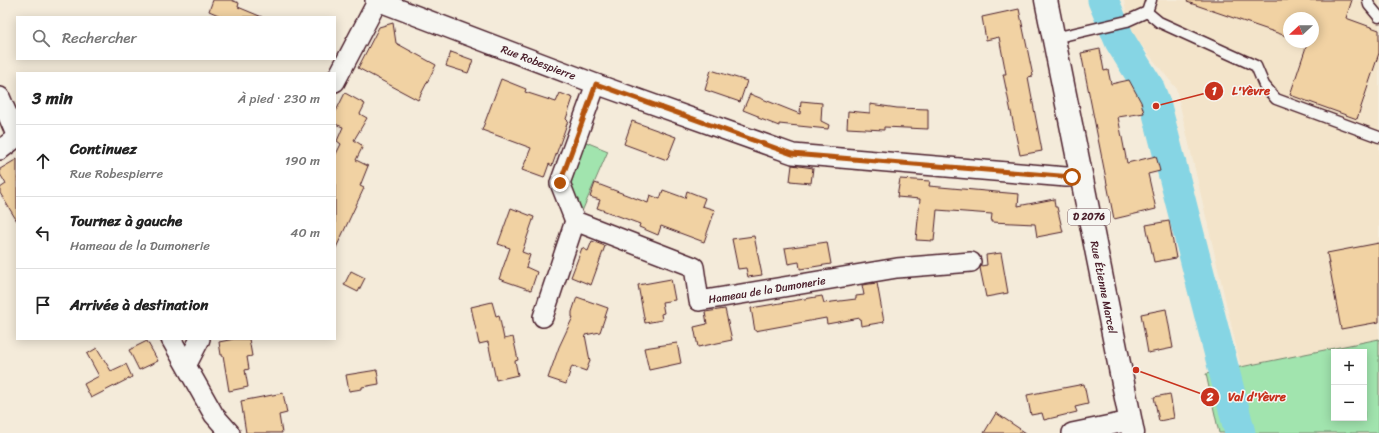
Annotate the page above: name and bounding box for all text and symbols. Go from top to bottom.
north arrow [1283,12,1319,48]
search box [16,16,336,60]
text: Rechercher [62,25,137,51]
icon: search [30,27,52,49]
street label: Rue Robespierre [498,39,579,85]
callout: L'Yèvre [1204,79,1279,103]
text: 1 [1211,80,1217,102]
text: L'Yèvre [1232,80,1271,102]
text: 3 min [32,83,73,113]
text: À pied · 230 m [238,87,320,110]
text: Continuez [70,136,137,162]
text: 190 m [285,149,320,172]
icon: ahead [32,150,54,172]
text: Rue Robespierre [70,162,163,185]
route start [1063,168,1081,186]
route end [551,174,569,192]
text: Tournez à gauche [70,208,182,234]
road number: D 2076 [1068,209,1110,225]
text: 40 m [290,221,320,244]
icon: left [32,222,54,244]
text: Hameau de la Dumonerie [70,234,210,257]
street label: Rue Étienne Marcel [1085,239,1123,336]
street label: Hameau de la Dumonerie [707,271,827,309]
text: Arrivée à destination [70,292,208,318]
icon: arrive [32,294,54,316]
map controls [1331,349,1367,421]
button: + [1331,349,1367,385]
callout: Val d'Yèvre [1200,385,1294,409]
button: − [1331,385,1367,421]
text: 2 [1206,386,1214,408]
text: Val d'Yèvre [1228,386,1287,408]

